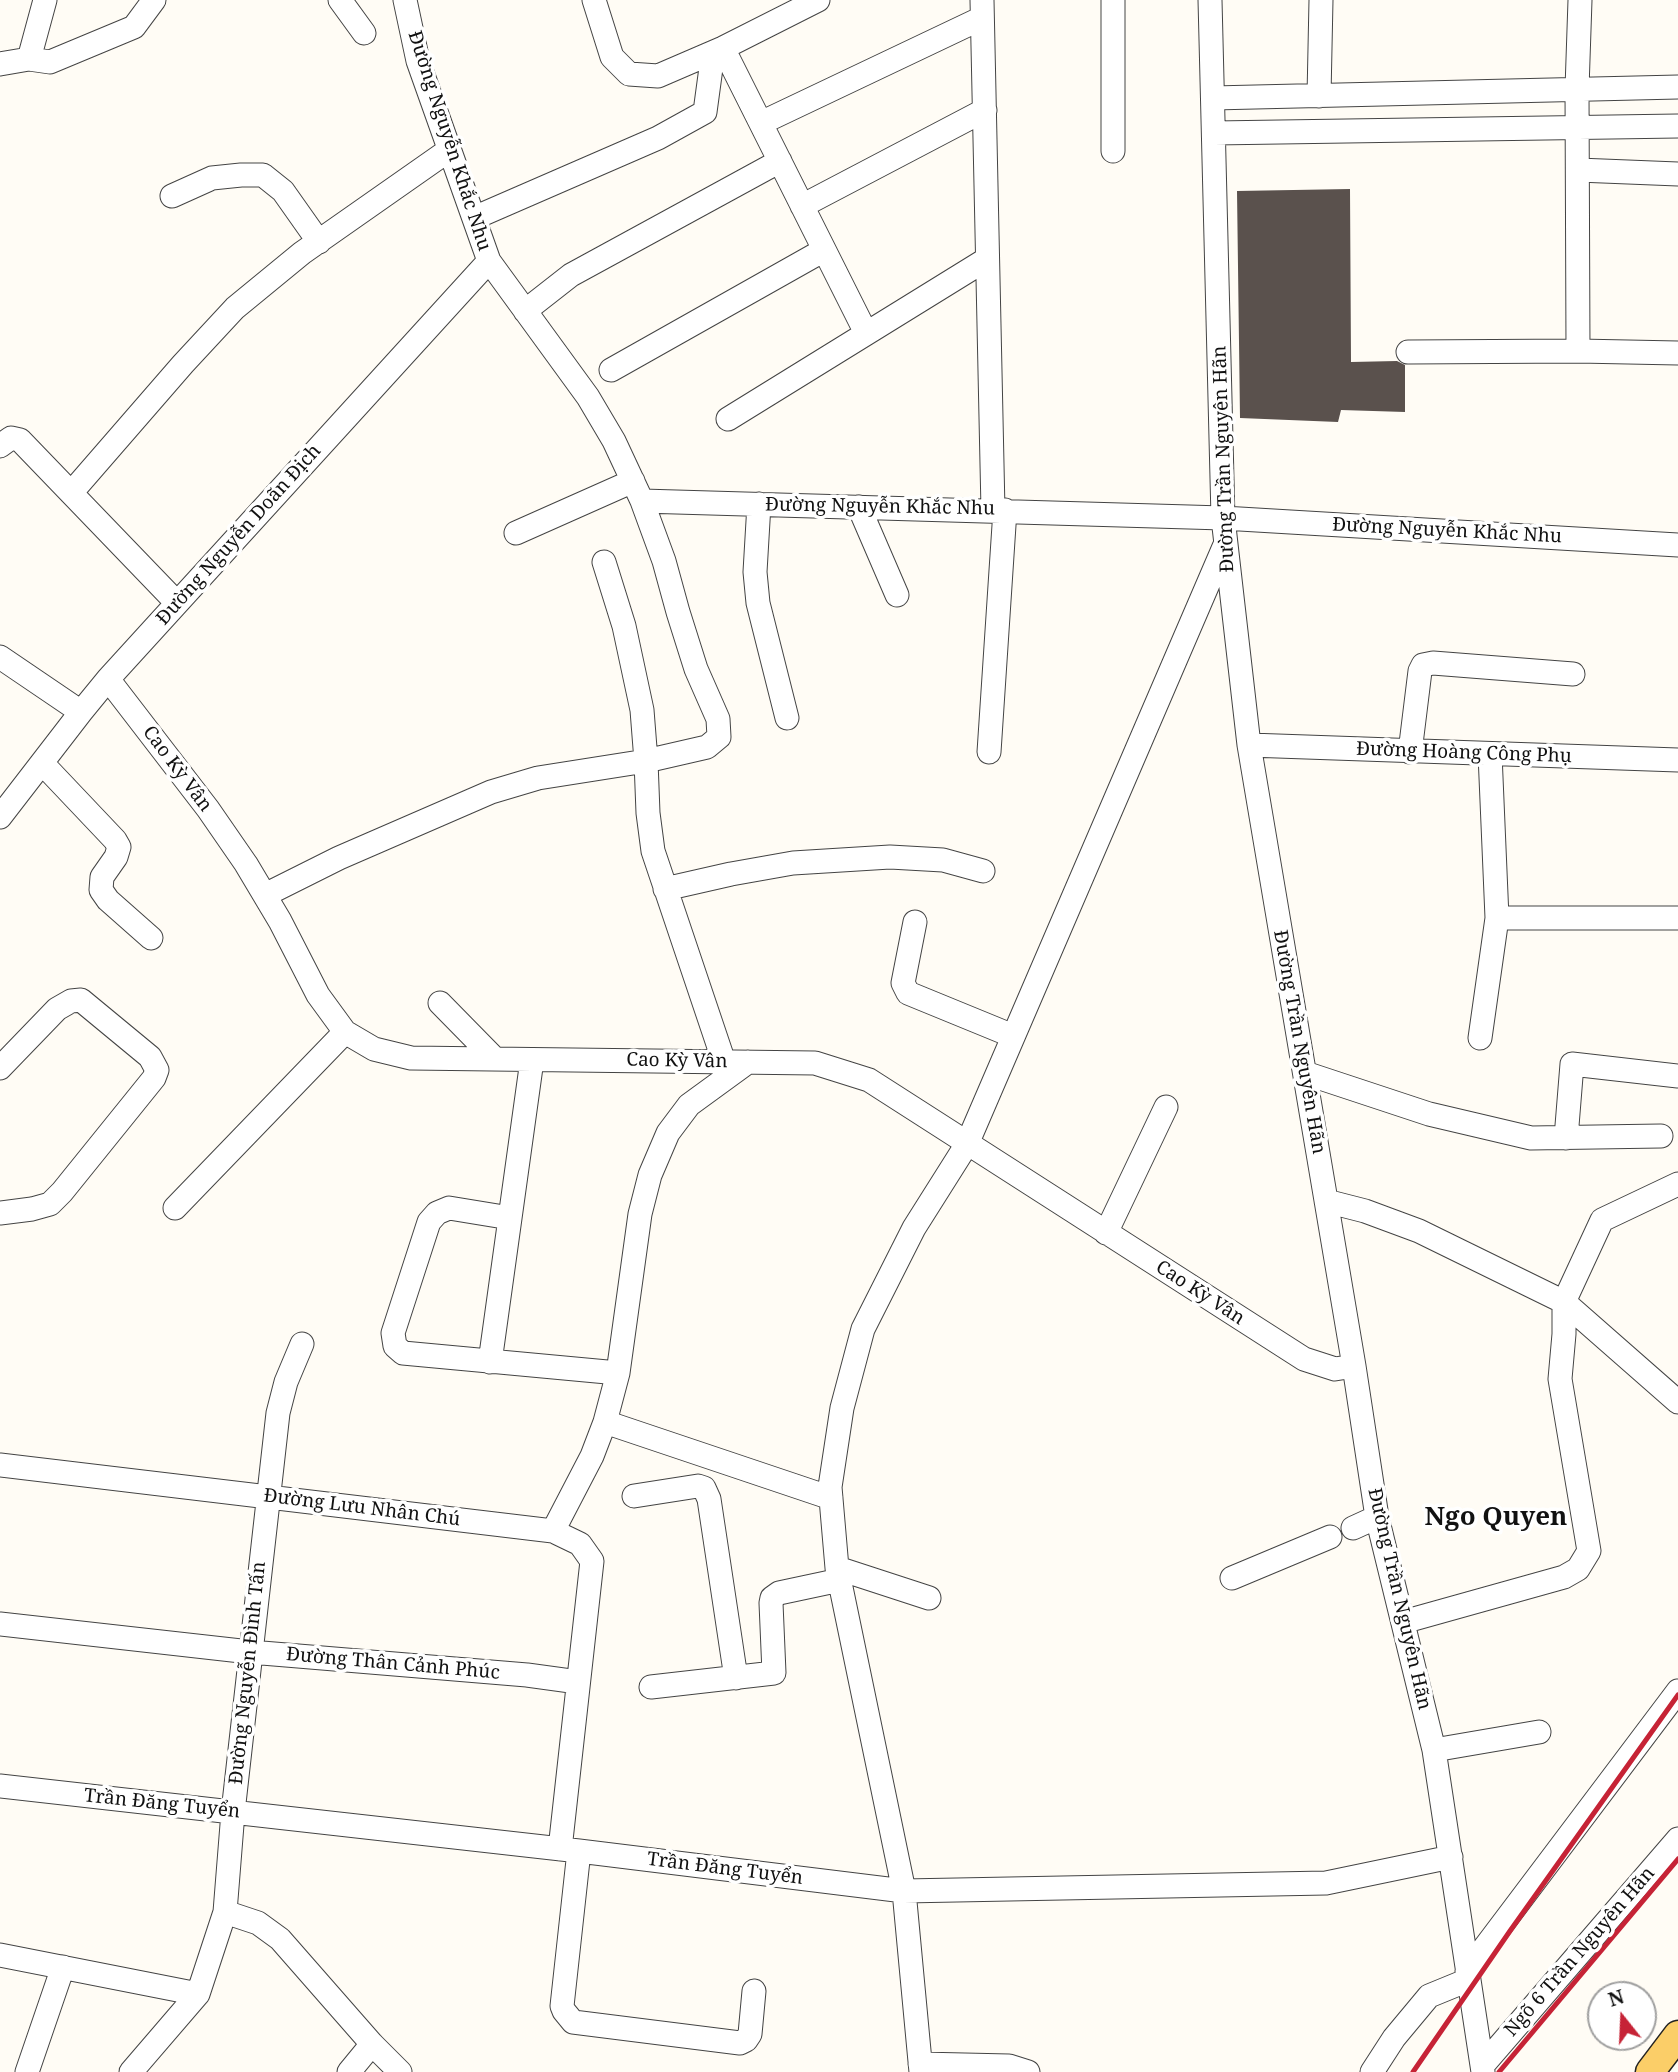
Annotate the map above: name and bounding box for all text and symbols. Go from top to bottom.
street label: Đường Nguyễn Khắc Nhu [403,28,495,254]
street label: Đường Trần Nguyên Hãn [1209,345,1239,573]
street label: Đường Nguyễn Doãn Địch [152,440,326,630]
street label: Đường Nguyễn Khắc Nhu [765,494,995,520]
street label: Đường Nguyễn Khắc Nhu [1332,514,1562,548]
street label: Cao Kỳ Vân [137,722,217,816]
street label: Đường Hoàng Công Phụ [1356,738,1572,768]
street label: Đường Trần Nguyên Hãn [1268,928,1330,1156]
street label: Cao Kỳ Vân [626,1049,728,1073]
street label: Cao Kỳ Vân [1151,1256,1249,1330]
street label: Đường Lưu Nhân Chú [262,1485,462,1531]
street label: Đường Trần Nguyên Hãn [1362,1486,1436,1712]
district label: Ngo Quyen [1425,1502,1567,1534]
street label: Đường Nguyễn Đình Tấn [225,1560,271,1786]
street label: Đường Thân Cảnh Phúc [285,1643,501,1685]
street label: Trần Đăng Tuyển [83,1784,241,1824]
street label: Trần Đăng Tuyển [646,1848,804,1890]
street label: Ngõ 6 Trần Nguyên Hãn [1500,1863,1660,2041]
north arrow [1587,1981,1657,2051]

